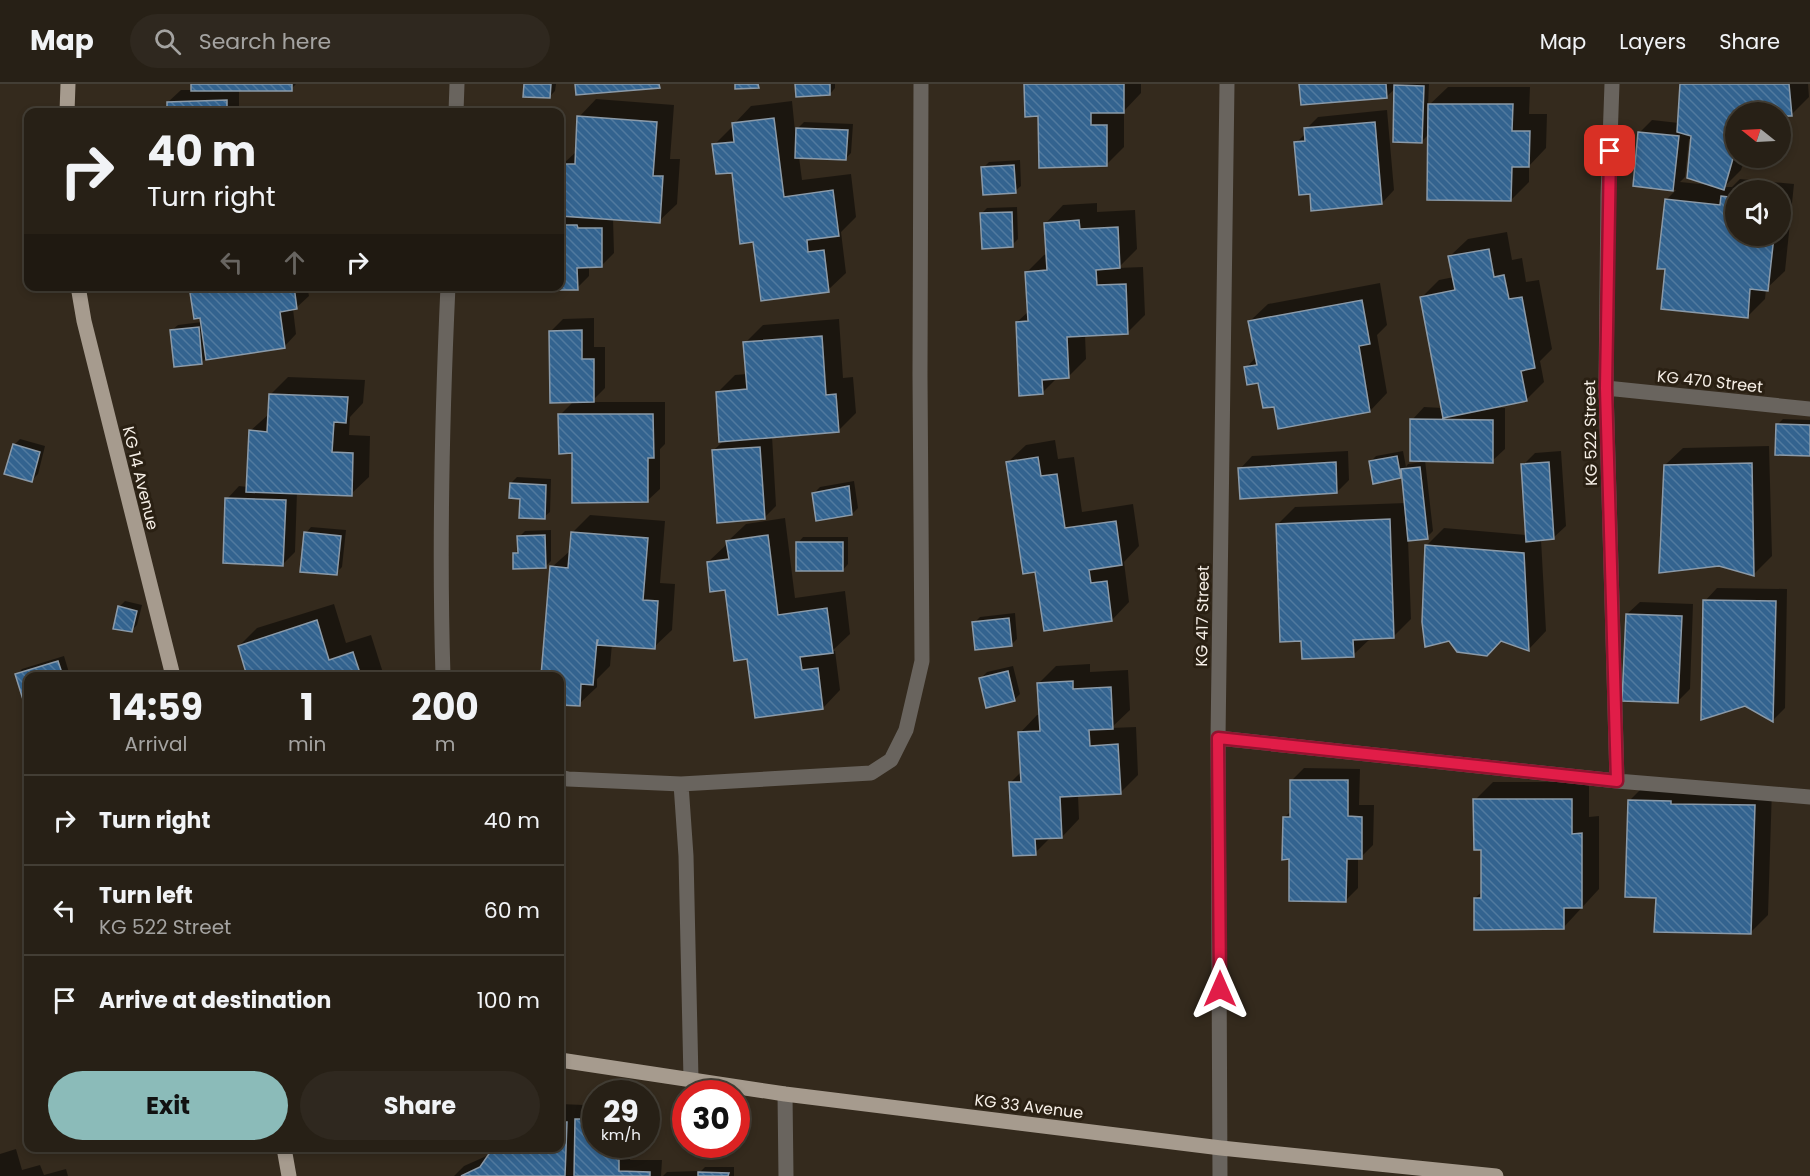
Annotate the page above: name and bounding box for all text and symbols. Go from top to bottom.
search box [130,14,550,68]
text: Map [30,21,94,60]
icon: search [151,25,184,58]
text: Search here [199,26,331,57]
text: Map [1540,27,1586,56]
text: Layers [1619,27,1686,56]
text: Share [1719,27,1780,56]
north arrow [1725,102,1791,168]
map controls [1725,102,1791,246]
text: 40 m [147,122,256,181]
pin [1584,125,1635,176]
icon: right [48,132,126,210]
icon: arrive [1593,134,1626,167]
text: Turn right [147,178,276,215]
button: sound [1725,180,1791,246]
icon: left [215,246,248,279]
icon: ahead [278,246,311,279]
icon: right [341,246,374,279]
street label: KG 470 Street [1656,365,1764,399]
street label: KG 522 Street [1578,380,1603,486]
street label: KG 14 Avenue [117,424,164,532]
street label: KG 417 Street [1190,565,1215,667]
text: 14:59 [109,682,203,733]
text: 1 [300,682,314,733]
text: 200 [411,682,479,733]
text: Arrival [124,730,187,758]
text: min [288,730,326,758]
text: m [435,730,455,758]
icon: right [48,804,81,837]
text: Turn right [99,805,210,836]
text: 40 m [484,805,540,836]
text: Turn left [99,880,193,911]
icon: left [48,894,81,927]
text: 60 m [484,895,540,926]
text: KG 522 Street [99,913,231,941]
position arrow [1188,957,1252,1021]
icon: arrive [48,984,81,1017]
text: Arrive at destination [99,985,331,1016]
text: 100 m [477,985,540,1016]
button: Exit [48,1071,288,1140]
button: Share [300,1071,540,1140]
speed limit sign: 30 [672,1080,750,1158]
street label: KG 33 Avenue [973,1088,1085,1125]
text: 29 [603,1090,639,1133]
text: km/h [601,1124,641,1145]

